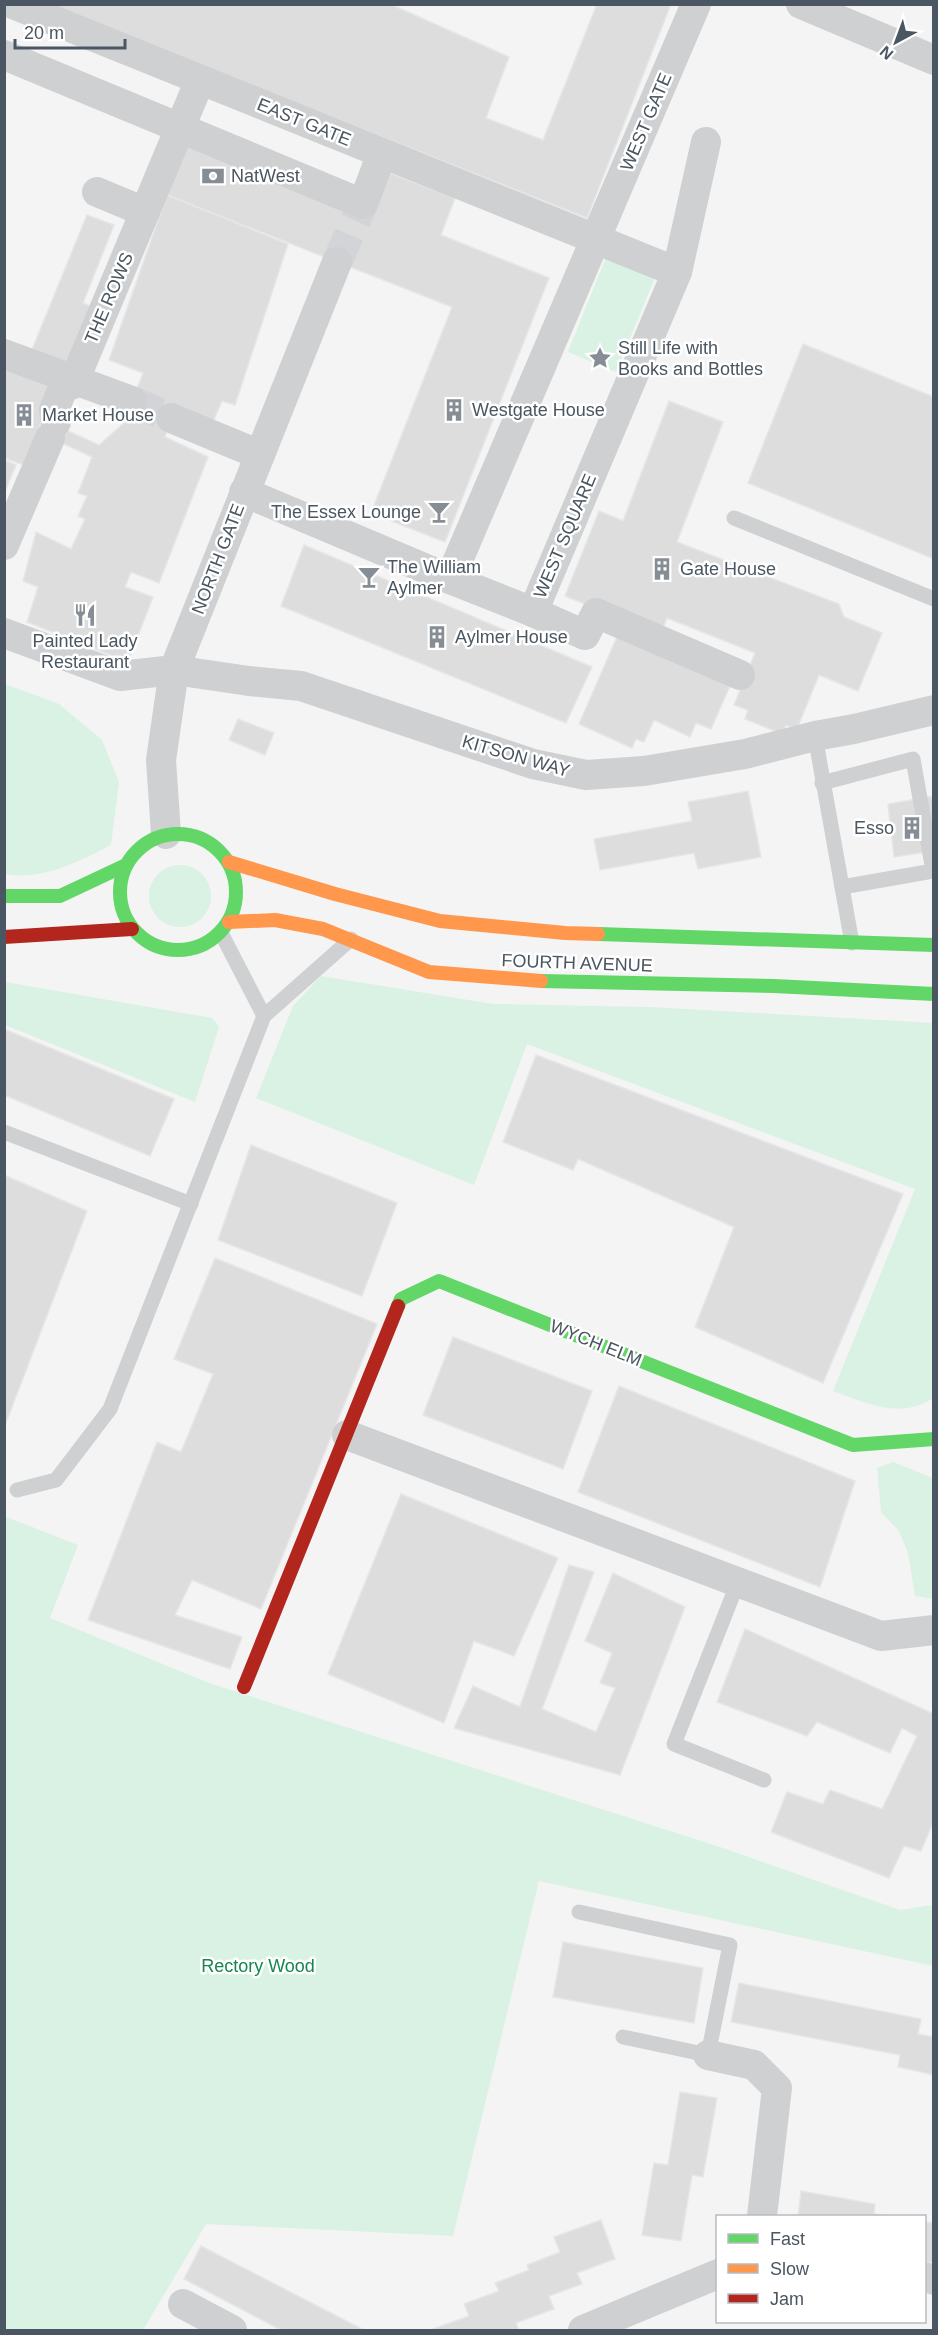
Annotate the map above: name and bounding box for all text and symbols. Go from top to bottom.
scale bar [15,12,124,50]
north arrow [866,12,926,72]
text: 20 m [24,23,64,43]
text: N [877,43,896,63]
street label: WEST GATE [616,70,676,174]
street label: EAST GATE [254,94,354,150]
bank icon: NatWest [200,163,226,189]
place label: NatWest [231,166,300,186]
street label: THE ROWS [81,249,137,347]
place label: Still Life with Books and Bottles [618,338,763,379]
place icon: Still Life with Books and Bottles [587,345,613,371]
building icon: Westgate House [441,397,467,423]
place label: Westgate House [472,400,605,420]
building icon: Market House [11,402,37,428]
place label: Market House [42,405,154,425]
street label: WEST SQUARE [530,471,600,601]
bar icon: The Essex Lounge [426,499,452,525]
street label: NORTH GATE [188,501,248,617]
place label: The Essex Lounge [271,502,421,522]
building icon: Gate House [649,556,675,582]
place label: The William Aylmer [387,557,481,598]
place label: Gate House [680,559,776,579]
bar icon: The William Aylmer [356,564,382,590]
restaurant icon: Painted Lady Restaurant [72,602,98,628]
building icon: Aylmer House [424,624,450,650]
place label: Aylmer House [455,627,568,647]
place label: Painted Lady Restaurant [32,631,138,672]
street label: KITSON WAY [460,731,572,781]
building icon: Esso [899,815,925,841]
place label: Esso [854,818,894,838]
street label: FOURTH AVENUE [501,950,653,976]
street label: WYCH ELM [547,1316,645,1370]
park label: Rectory Wood [201,1956,315,1976]
legend [716,2215,926,2323]
text: Fast [770,2229,805,2249]
text: Slow [770,2259,810,2279]
text: Jam [770,2289,804,2309]

